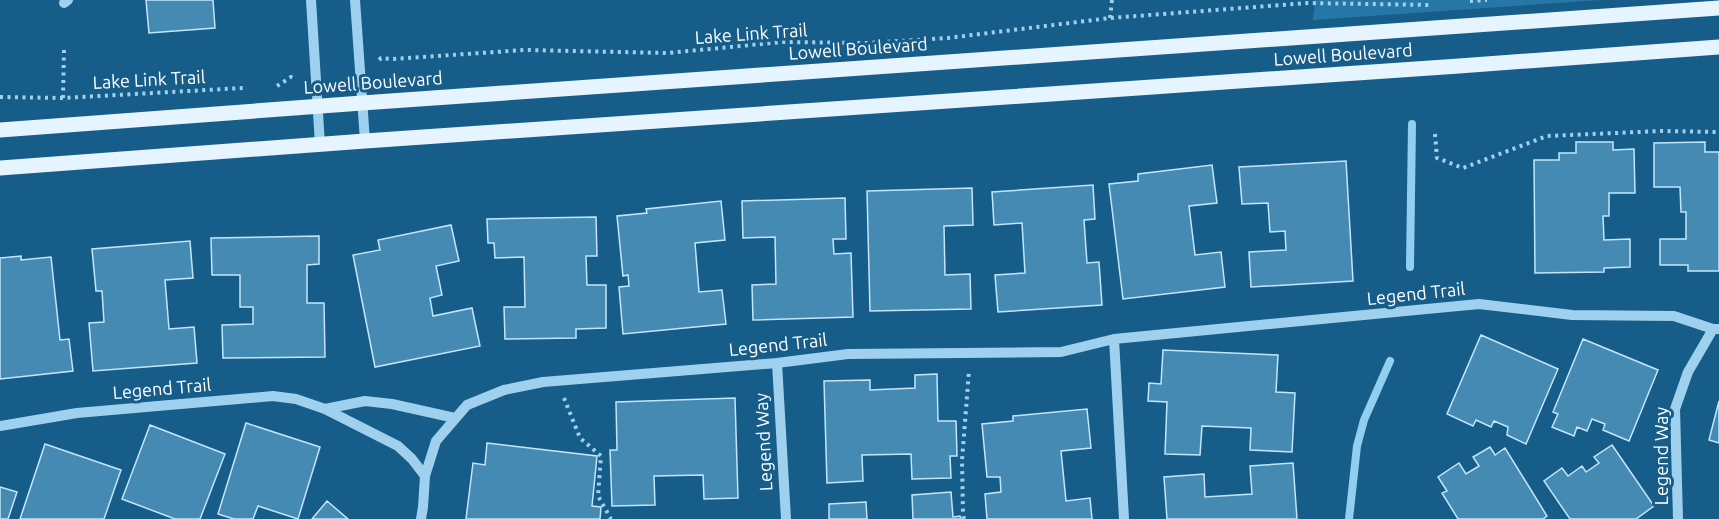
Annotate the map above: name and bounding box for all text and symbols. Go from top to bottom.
street label: Lake Link Trail [694,19,808,47]
street label: Lowell Boulevard [788,33,928,63]
street label: Lowell Boulevard [1273,39,1413,69]
street label: Lake Link Trail [92,66,206,92]
street label: Lowell Boulevard [303,67,443,97]
street label: Legend Trail [1366,278,1466,308]
street label: Legend Trail [728,329,828,359]
street label: Legend Trail [112,374,212,402]
street label: Legend Way [750,392,776,492]
street label: Legend Way [1651,406,1671,505]

